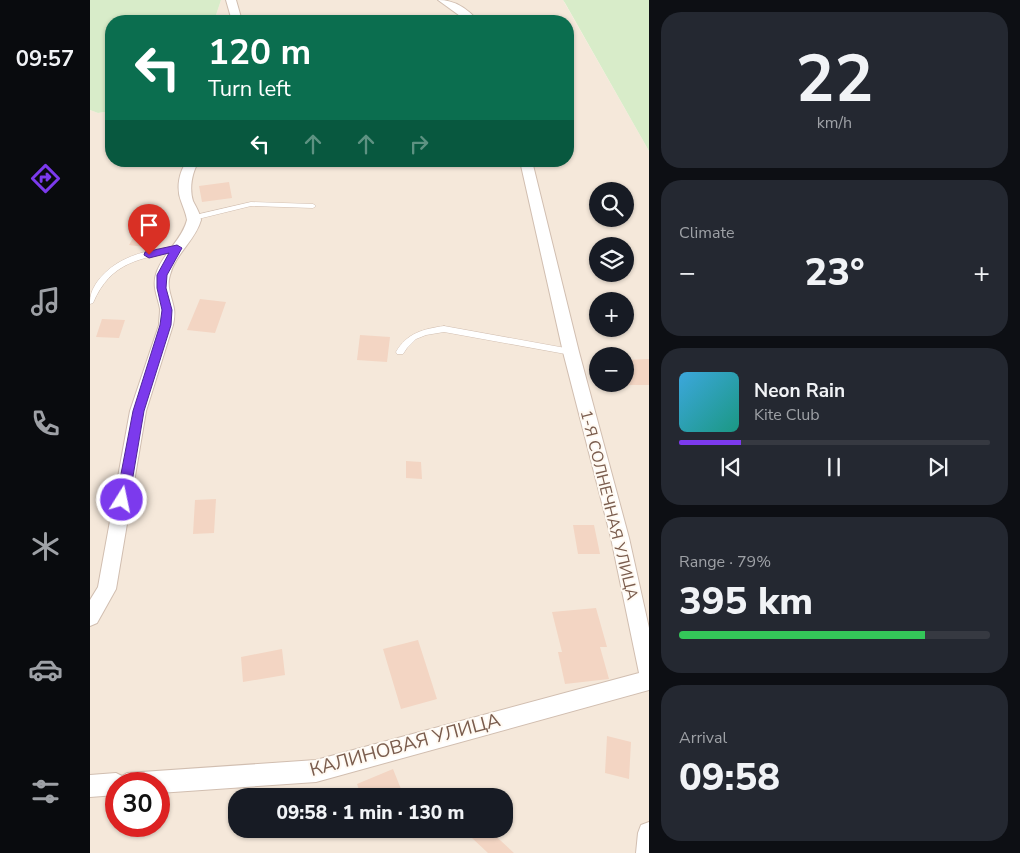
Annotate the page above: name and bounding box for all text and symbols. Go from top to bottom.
text: 120 m [208,29,311,76]
icon: left [125,35,190,100]
text: 22 [795,35,874,124]
text: 09:57 [16,44,74,74]
text: Turn left [208,74,291,104]
text: km/h [817,112,852,134]
icon: left [246,130,274,158]
icon: ahead [299,130,327,158]
icon: ahead [352,130,380,158]
icon: right [405,130,433,158]
icon: directions [28,161,63,196]
map controls [589,182,634,392]
button: search [589,182,634,227]
pin [128,204,170,255]
icon: arrive [135,211,163,239]
text: Climate [679,222,734,244]
button: layers [589,237,634,282]
text: 23° [804,247,865,298]
text: − [679,254,696,292]
text: + [973,254,990,292]
icon: music [28,284,63,319]
button: + [589,292,634,337]
button: − [589,347,634,392]
text: Neon Rain [754,378,845,404]
text: Kite Club [754,404,820,426]
icon: phone [28,406,63,441]
street label: 1-Я СОЛНЕЧНАЯ УЛИЦА [575,408,643,603]
icon: previous [717,453,745,481]
icon: pause [820,453,848,481]
icon: next [924,453,952,481]
position arrow [95,473,147,525]
icon: climate [28,529,63,564]
text: Range · 79% [679,551,771,573]
text: 395 km [679,576,813,627]
icon: car [28,652,63,687]
street label: КАЛИНОВАЯ УЛИЦА [307,707,503,783]
text: Arrival [679,727,727,749]
text: 09:58 [679,752,780,803]
speed limit sign: 30 [105,772,170,837]
icon: filters [28,774,63,809]
text: 09:58 · 1 min · 130 m [277,800,464,826]

